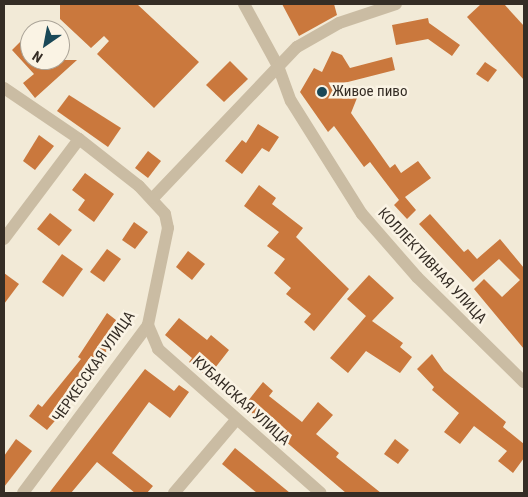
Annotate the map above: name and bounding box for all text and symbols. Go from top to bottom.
north arrow [20,20,70,70]
text: N [29,48,45,66]
place label: Живое пиво [332,83,407,101]
marker: Живое пиво [316,86,328,98]
street label: КОЛЛЕКТИВНАЯ УЛИЦА [374,204,490,328]
street label: ЧЕРКЕССКАЯ УЛИЦА [49,308,139,426]
street label: КУБАНСКАЯ УЛИЦА [189,352,293,450]

